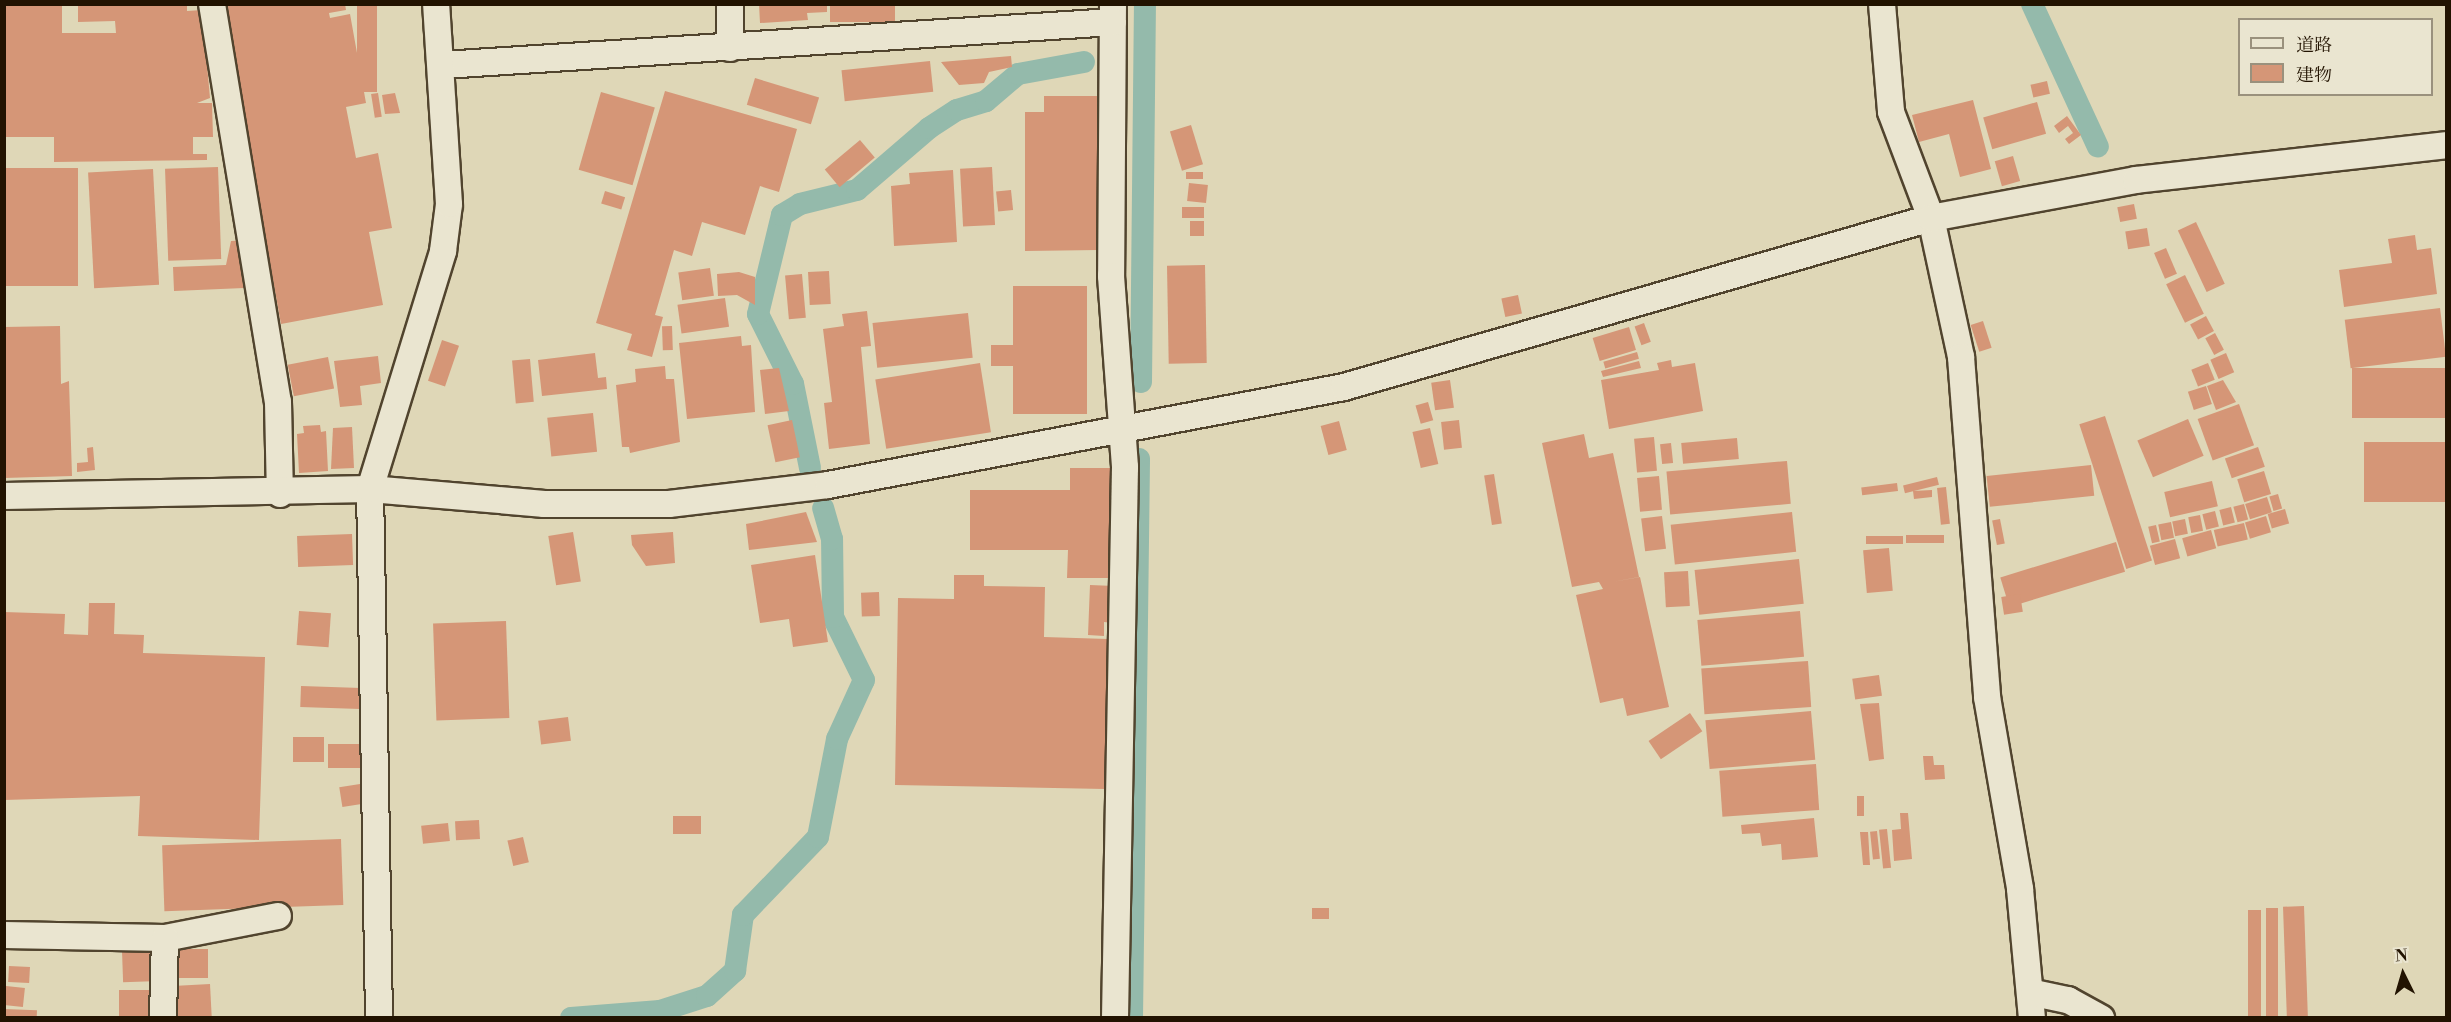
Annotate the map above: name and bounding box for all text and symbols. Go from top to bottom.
legend [2238,18,2433,96]
text: 道路 [2296,34,2332,57]
text: 建物 [2296,64,2332,87]
north arrow [2373,944,2433,1004]
text: N [2394,946,2409,967]

